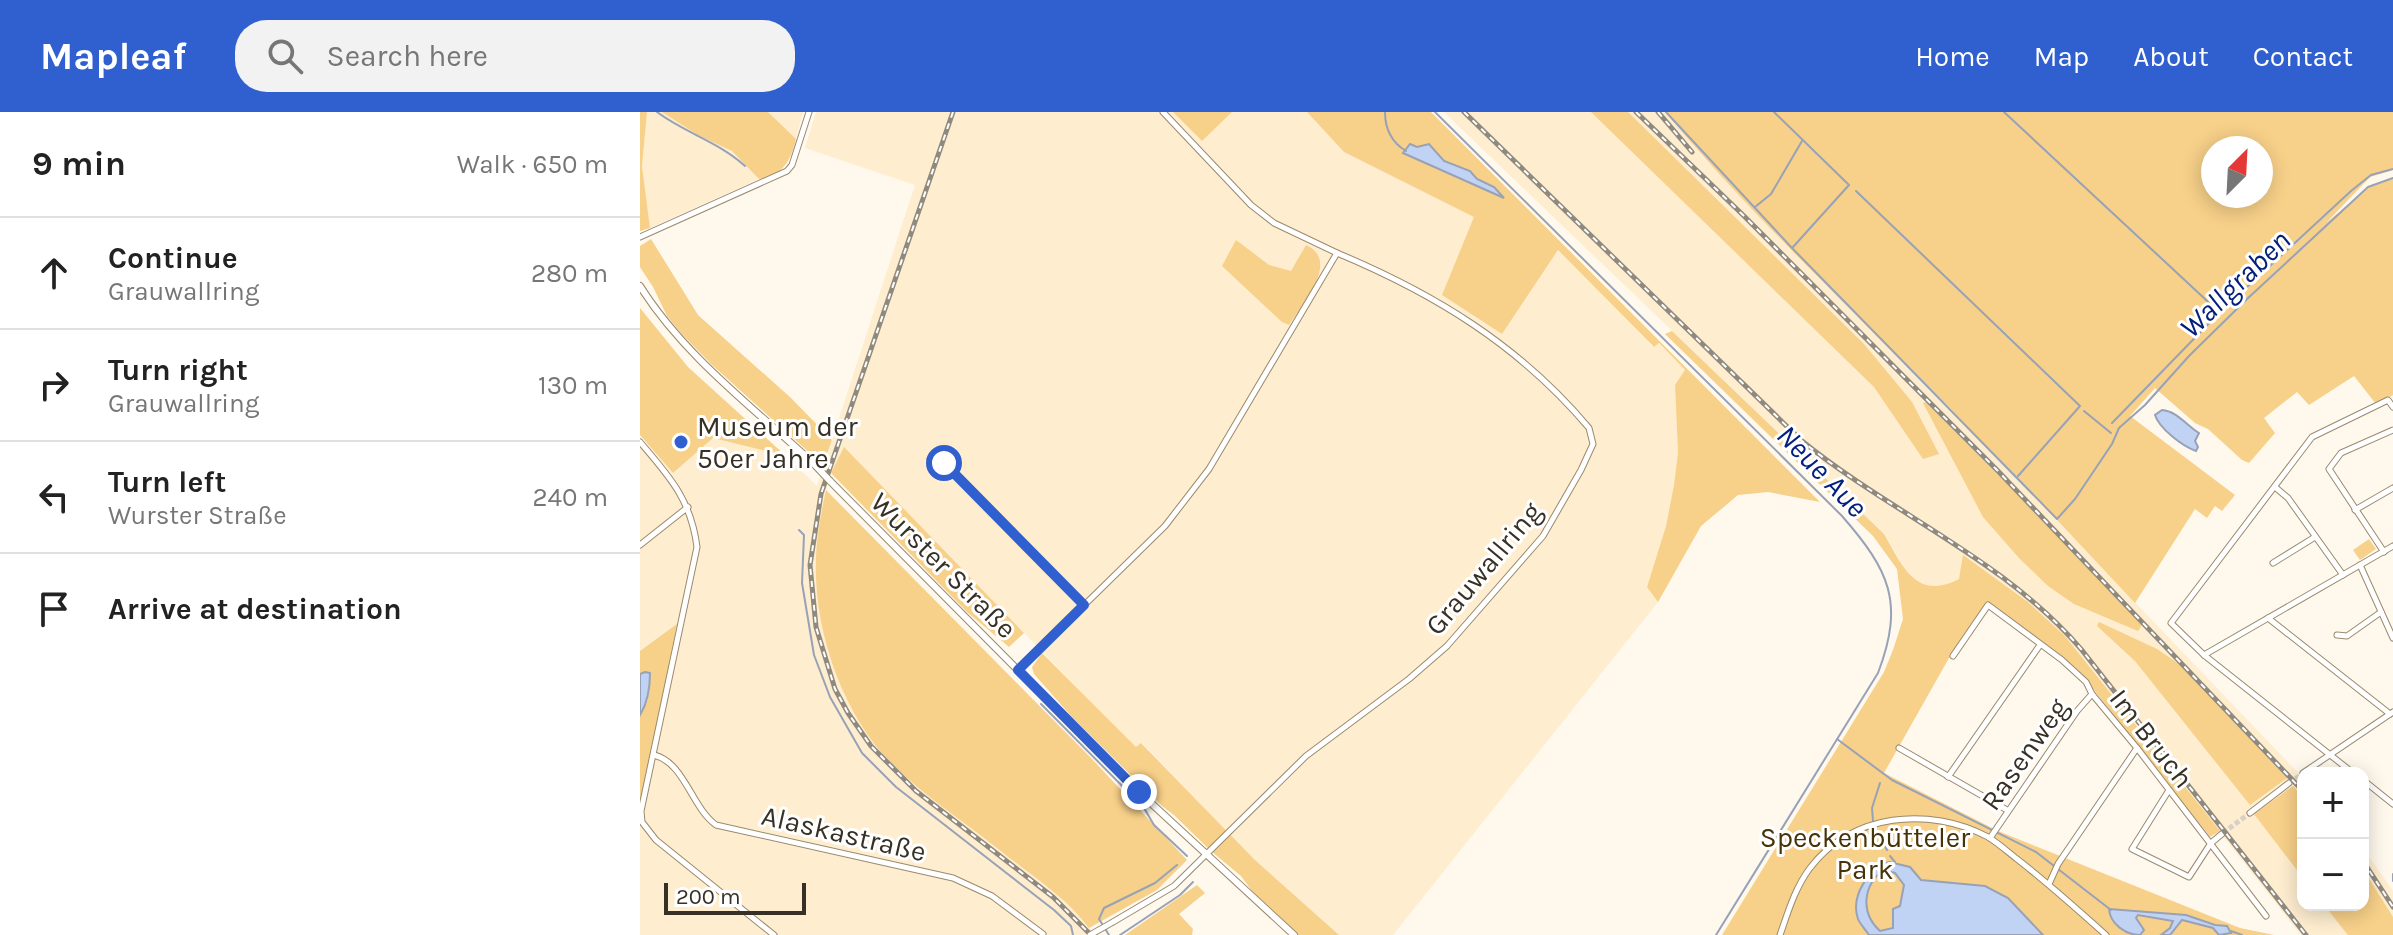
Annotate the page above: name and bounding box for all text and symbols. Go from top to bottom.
search box [235,20,795,92]
text: Mapleaf [40,34,187,79]
icon: search [263,34,307,78]
text: Search here [327,38,488,74]
text: Home [1915,40,1990,73]
text: Map [2034,40,2089,73]
text: About [2133,40,2209,73]
text: Contact [2253,40,2353,73]
north arrow [2201,136,2273,208]
text: 9 min [32,144,126,184]
text: Walk · 650 m [457,149,608,180]
water label: Wallgraben [2172,222,2298,346]
text: Continue [108,240,238,276]
icon: ahead [32,251,76,295]
text: 280 m [531,258,608,289]
text: Grauwallring [108,276,259,307]
text: Turn right [108,352,248,388]
icon: right [32,363,76,407]
text: 130 m [538,370,608,401]
text: Grauwallring [108,388,259,419]
place label: Museum der 50er Jahre [697,410,859,475]
water label: Neue Aue [1769,417,1875,525]
marker: Museum der 50er Jahre [672,433,690,451]
route start [926,445,962,481]
text: Turn left [108,464,226,500]
icon: left [32,475,76,519]
text: 240 m [532,482,608,513]
street label: Wurster Straße [864,486,1023,645]
street label: Grauwallring [1418,495,1549,641]
text: Wurster Straße [108,500,287,531]
icon: arrive [32,587,76,631]
text: Arrive at destination [108,591,402,627]
street label: Im Bruch [2103,682,2200,794]
street label: Rasenweg [1974,692,2075,817]
map controls [2297,767,2369,911]
button: + [2297,767,2369,839]
route end [1121,774,1157,810]
street label: Alaskastraße [759,799,929,868]
park label: Speckenbütteler Park [1760,821,1971,886]
button: − [2297,839,2369,911]
scale bar [664,879,806,915]
text: 200 m [676,884,741,910]

